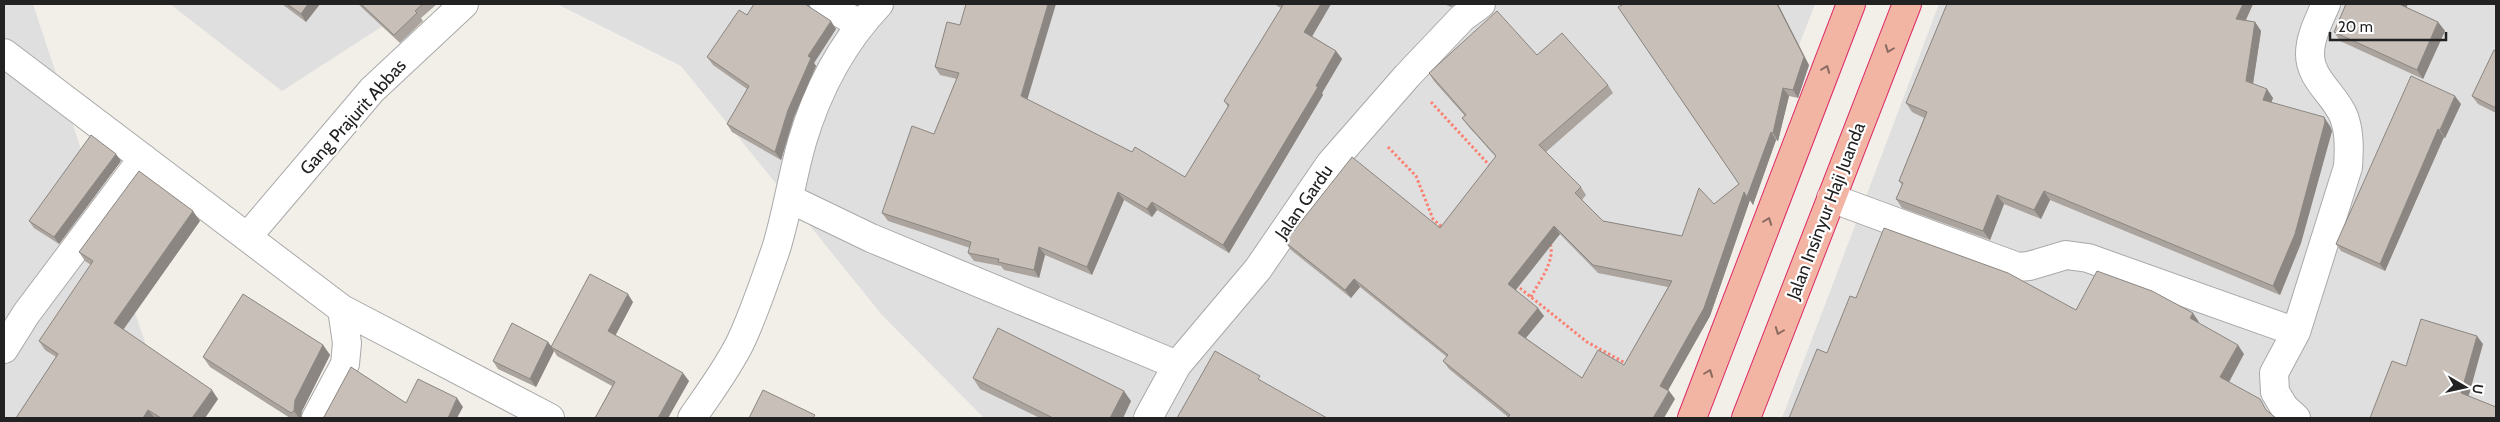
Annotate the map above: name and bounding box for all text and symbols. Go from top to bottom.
scale bar [2330,10,2446,42]
text: 20 m [2338,18,2373,36]
one-way arrow [1885,44,1895,53]
street label: Gang Prajurit Abbas [295,55,411,179]
one-way arrow [1820,66,1830,74]
street label: Jalan Insinyur Haji Juanda [1782,119,1870,304]
street label: Jalan Gardu [1270,161,1338,244]
one-way arrow [1761,217,1772,226]
one-way arrow [1775,326,1786,335]
north arrow [2440,362,2490,412]
one-way arrow [1703,369,1713,378]
text: U [2468,383,2488,395]

